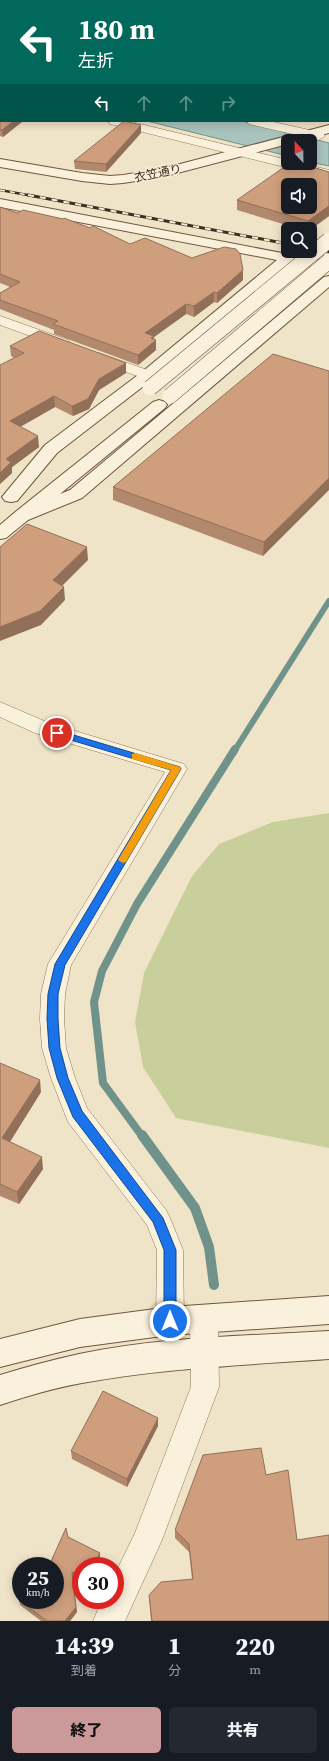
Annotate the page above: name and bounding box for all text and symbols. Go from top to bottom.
text: 180 m [78,10,155,48]
icon: left [12,16,64,68]
text: 左折 [78,48,114,73]
icon: left [91,92,113,114]
icon: ahead [133,92,155,114]
icon: ahead [175,92,197,114]
icon: right [217,92,239,114]
north arrow [281,134,317,170]
map controls [281,134,317,258]
street label: 衣笠通り [133,160,183,186]
button: sound [281,178,317,214]
button: search [281,222,317,258]
pin [40,716,74,750]
icon: arrive [46,722,68,744]
position arrow [149,1300,191,1342]
speed limit sign: 30 [72,1557,124,1609]
text: 25 [27,1564,49,1592]
text: km/h [26,1586,50,1599]
text: 14:39 [54,1629,114,1662]
text: 1 [168,1629,181,1662]
text: 220 [235,1630,275,1663]
text: m [249,1661,261,1678]
text: 到着 [71,1662,97,1679]
text: 分 [168,1662,181,1679]
button: 終了 [12,1707,161,1753]
button: 共有 [169,1707,317,1753]

